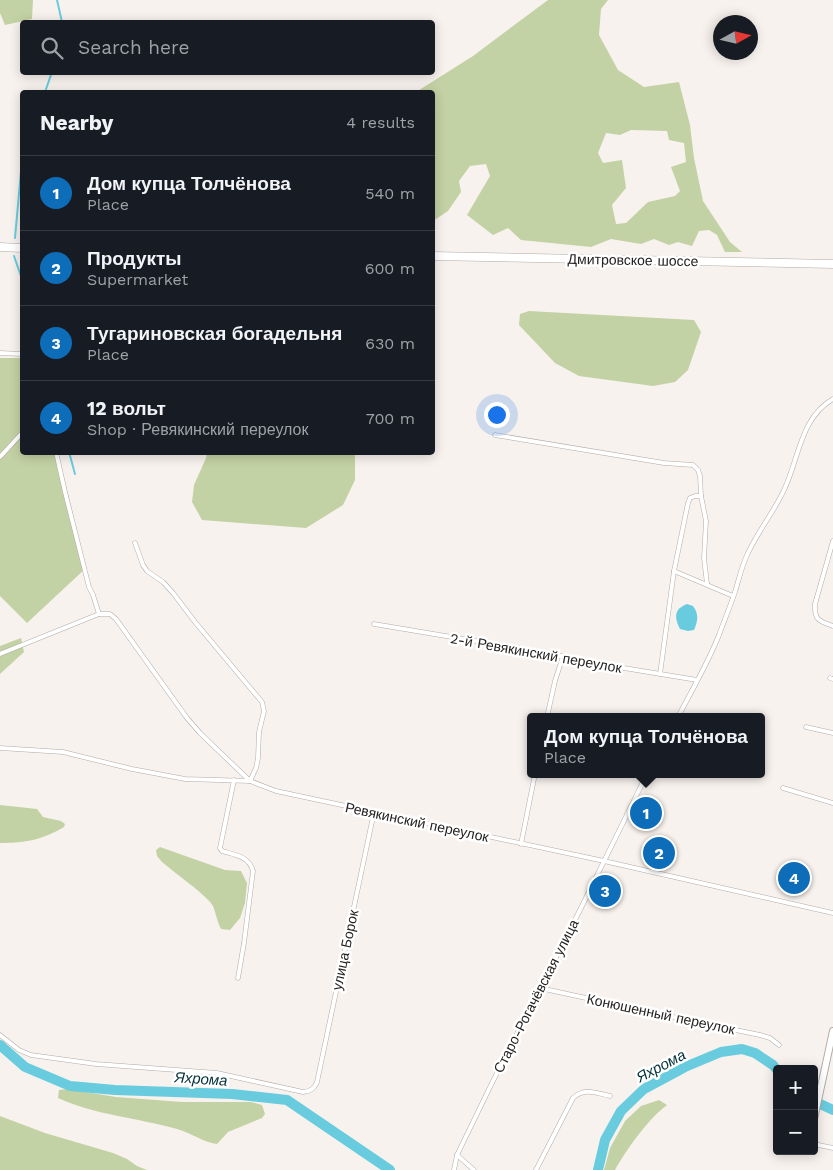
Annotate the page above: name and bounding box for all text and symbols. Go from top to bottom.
north arrow [713,15,758,60]
search box [20,20,435,75]
icon: search [38,34,66,62]
text: Search here [78,36,189,59]
text: Nearby [40,110,113,135]
text: 4 results [346,113,415,132]
text: Дом купца Толчёнова [87,172,291,195]
text: 1 [53,184,59,203]
text: 540 m [365,184,415,203]
text: Place [87,195,129,214]
text: Продукты [87,247,182,270]
street label: Дмитровское шоссе [568,251,699,269]
text: 2 [51,259,61,278]
text: 600 m [365,259,415,278]
text: Supermarket [87,270,188,289]
text: Тугариновская богадельня [87,322,342,345]
text: 3 [51,334,61,353]
text: 630 m [365,334,415,353]
text: Place [87,345,129,364]
text: 12 вольт [87,397,166,420]
your location [484,402,510,428]
text: 4 [51,409,61,428]
text: 700 m [366,409,415,428]
text: Shop · Ревякинский переулок [87,420,309,439]
street label: 2-й Ревякинский переулок [449,630,624,676]
popup [527,713,765,778]
text: Дом купца Толчёнова [544,725,748,748]
text: Place [544,748,586,767]
pin: 1 [630,794,662,832]
street label: Ревякинский переулок [344,799,491,845]
pin: 2 [643,834,675,872]
pin: 4 [778,859,810,897]
pin: 3 [589,872,621,910]
street label: улица Борок [329,907,362,992]
street label: Старо-Рогачёвская улица [490,916,582,1075]
street label: Конюшенный переулок [585,990,737,1038]
water label: Яхрома [632,1046,689,1087]
map controls [773,1065,818,1155]
button: + [773,1065,818,1110]
water label: Яхрома [173,1068,228,1090]
button: − [773,1110,818,1155]

